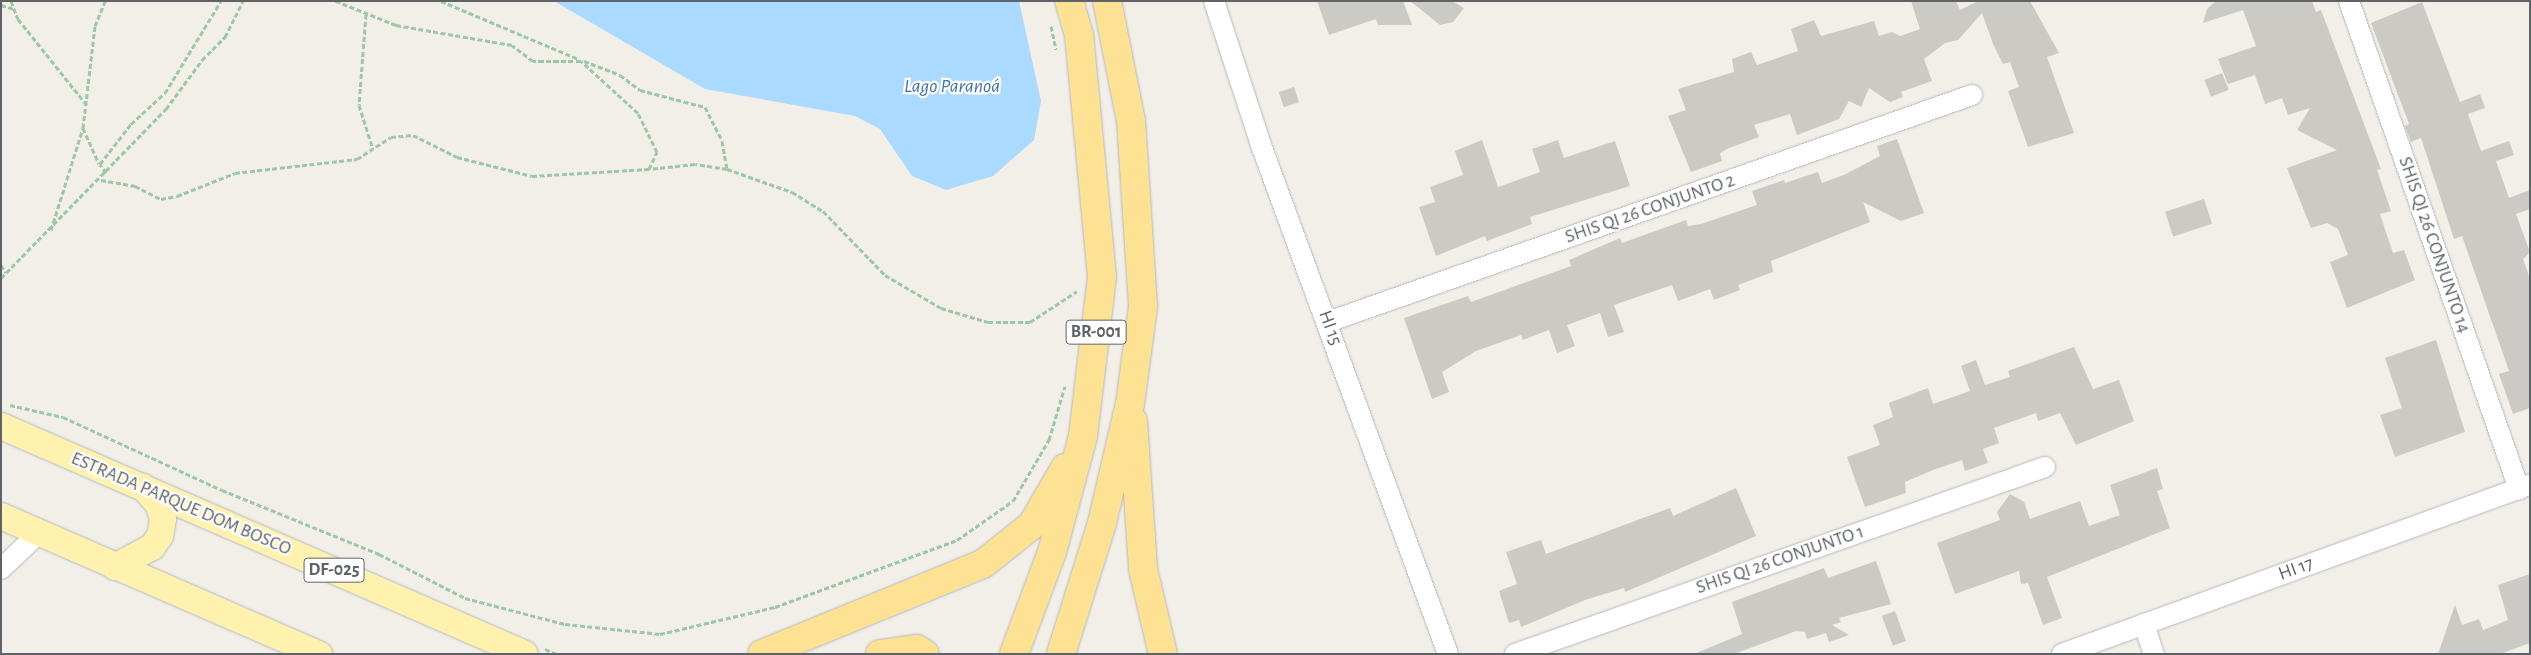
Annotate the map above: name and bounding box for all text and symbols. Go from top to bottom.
water label: Lago Paranoá [904,74,1000,98]
street label: SHIS QI 26 CONJUNTO 14 [2393,154,2475,336]
street label: SHIS QI 26 CONJUNTO 2 [1562,169,1738,249]
street label: HI 15 [1313,307,1347,349]
road number: BR-001 [1065,316,1127,348]
street label: ESTRADA PARQUE DOM BOSCO [67,447,295,561]
street label: SHIS QI 26 CONJUNTO 1 [1693,521,1867,599]
street label: HI 17 [2275,552,2317,586]
road number: DF-025 [303,554,365,586]

